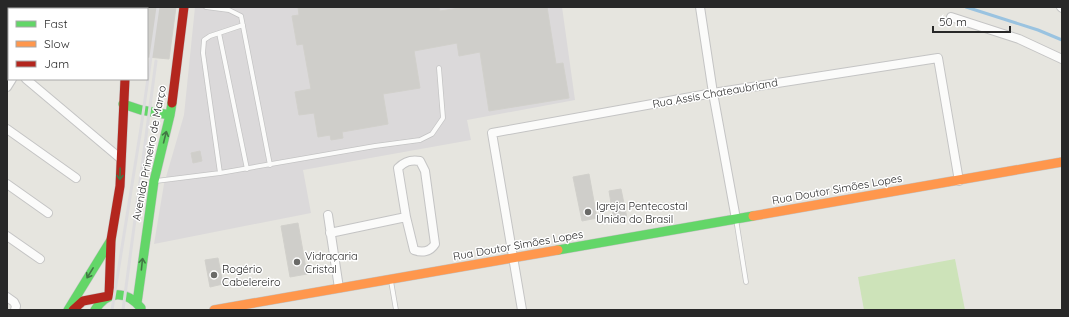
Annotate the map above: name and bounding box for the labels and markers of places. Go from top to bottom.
place label: Igreja Pentecostal Unida do Brasil [596,199,688,226]
marker: Igreja Pentecostal Unida do Brasil [583,207,593,217]
place label: Vidraçaria Cristal [305,249,358,276]
marker: Vidraçaria Cristal [292,257,302,267]
place label: Rogério Cabelereiro [222,262,281,289]
marker: Rogério Cabelereiro [209,270,219,280]

